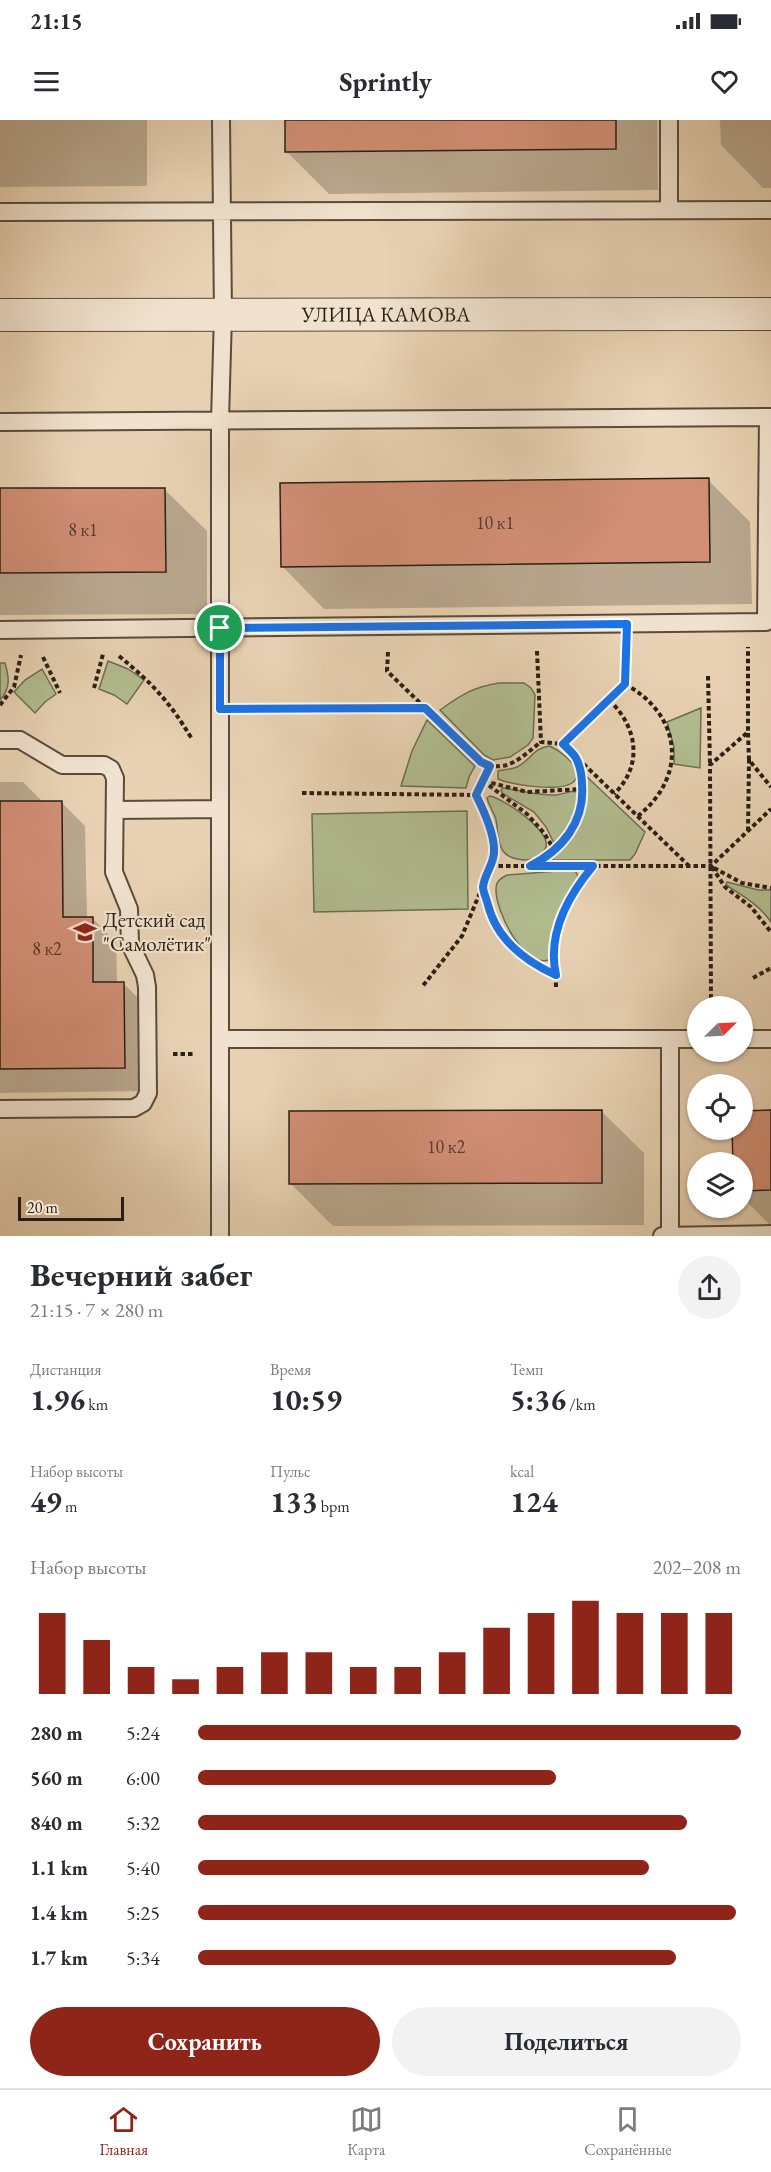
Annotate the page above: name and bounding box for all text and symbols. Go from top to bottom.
text: 21:15 [30,7,83,36]
text: Sprintly [339,64,432,99]
icon: menu [30,65,63,98]
icon: heart [708,65,741,98]
street label: УЛИЦА КАМОВА [300,300,471,328]
house number: 10 к1 [476,511,514,534]
house number: 8 к1 [68,518,98,541]
pin [194,602,245,653]
icon: arrive [203,611,236,644]
place label: Детский сад "Самолётик" [103,906,211,957]
school or university icon: Детский сад "Самолётик" [72,919,98,945]
house number: 8 к2 [32,937,62,960]
north arrow [687,996,753,1062]
map controls [687,996,753,1218]
button: locate [687,1074,753,1140]
house number: 10 к2 [427,1135,465,1158]
button: layers [687,1152,753,1218]
scale bar [18,1194,124,1222]
text: 20 m [27,1197,58,1218]
text: Вечерний забег [30,1253,252,1296]
button: share [678,1256,741,1319]
text: 21:15 · 7 × 280 m [30,1297,163,1323]
text: Дистанция [30,1359,101,1380]
text: Время [270,1359,311,1380]
text: Темп [510,1359,543,1380]
text: 1.96 [30,1380,85,1419]
text: 10:59 [270,1380,342,1419]
text: 5:36 [510,1380,566,1419]
text: km [85,1394,108,1415]
text: /km [566,1394,596,1415]
text: Набор высоты [30,1461,123,1482]
text: Пульс [270,1461,311,1482]
text: kcal [510,1461,534,1482]
text: 49 [30,1482,62,1521]
text: 133 [270,1482,318,1521]
text: 124 [510,1482,558,1521]
text: m [62,1496,77,1517]
text: bpm [318,1496,350,1517]
text: Набор высоты [30,1554,146,1580]
text: 202–208 m [653,1554,741,1580]
text: 280 m [30,1720,83,1746]
text: 5:24 [126,1720,160,1746]
text: 560 m [30,1765,83,1791]
text: 6:00 [126,1765,160,1791]
text: 840 m [30,1810,83,1836]
text: 5:32 [126,1810,160,1836]
text: 1.1 km [30,1855,88,1881]
text: 5:40 [126,1855,160,1881]
text: 1.4 km [30,1900,88,1926]
text: 5:25 [126,1900,160,1926]
text: 1.7 km [30,1945,88,1971]
text: 5:34 [126,1945,160,1971]
button: Сохранить [30,2007,380,2076]
button: Поделиться [392,2007,741,2076]
tab: Главная [99,2103,148,2160]
tab: Карта [347,2103,385,2160]
tab: Сохранённые [584,2103,672,2160]

